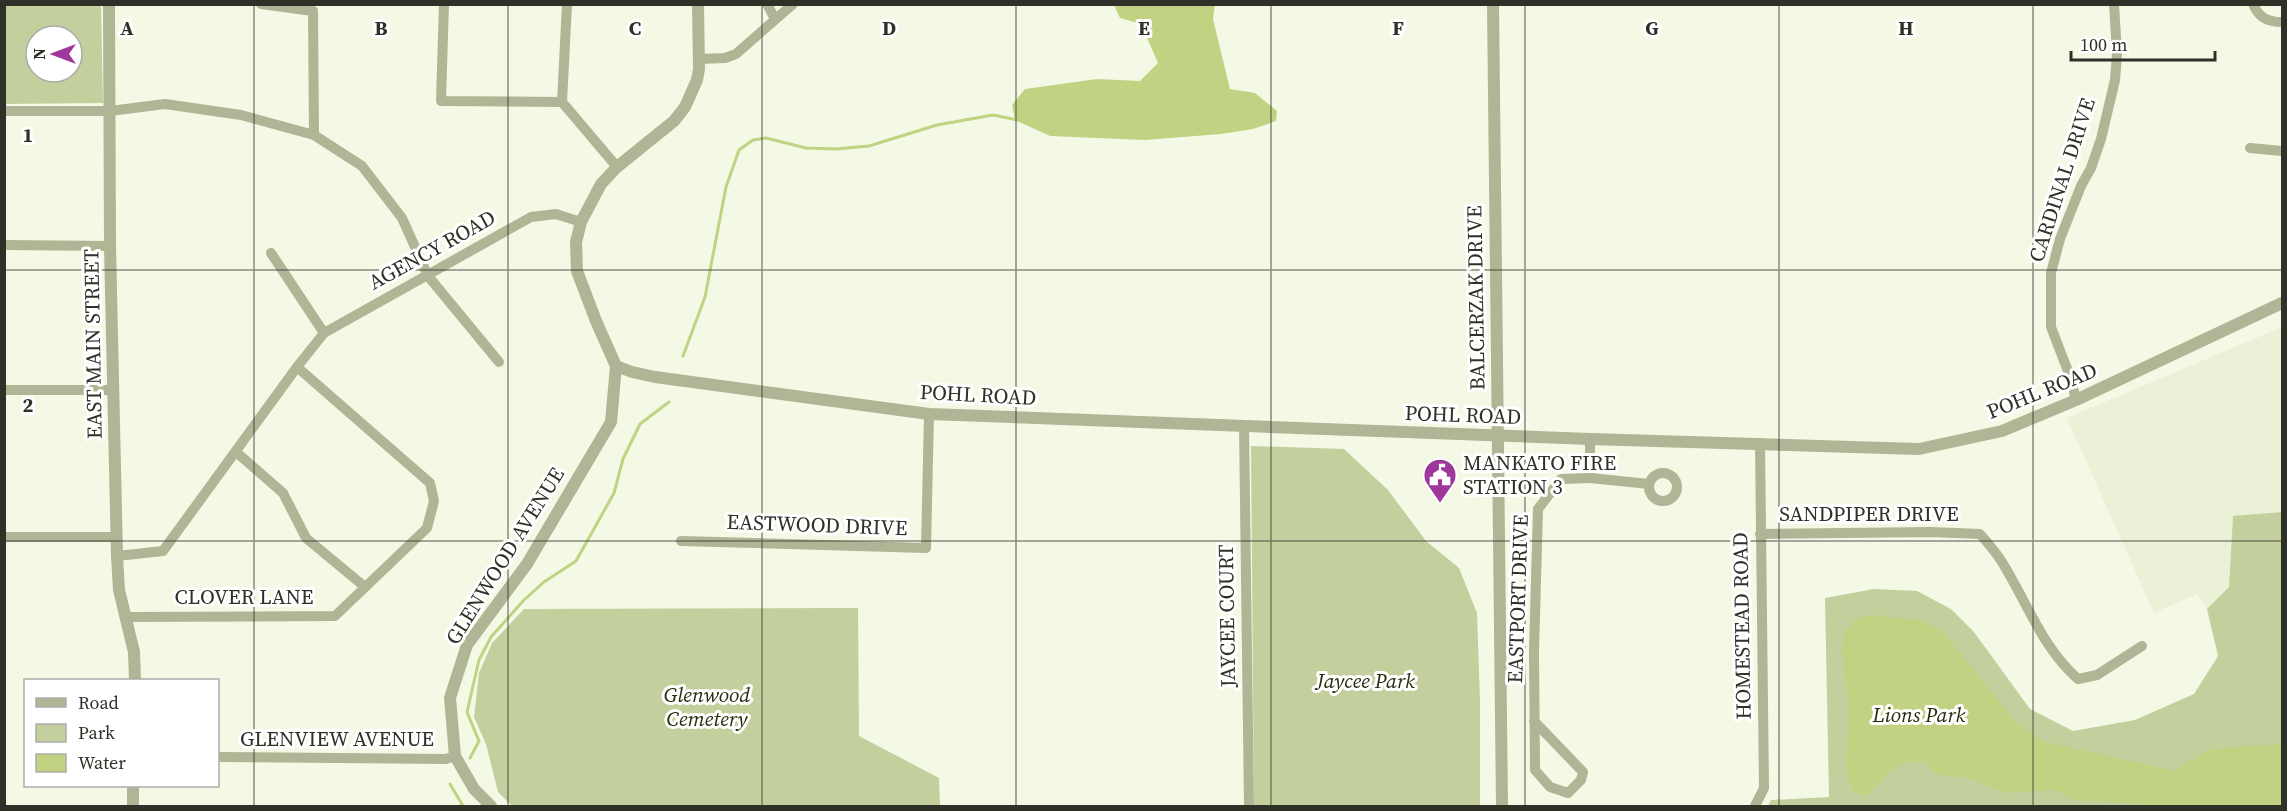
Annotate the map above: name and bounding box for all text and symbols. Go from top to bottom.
text: A [120,14,134,42]
text: B [374,14,388,42]
text: C [629,14,641,42]
text: D [882,14,896,42]
text: E [1138,14,1150,42]
text: F [1392,14,1404,42]
text: G [1645,14,1659,42]
text: H [1898,14,1914,42]
north arrow [24,24,84,84]
scale bar [2071,24,2215,62]
text: 100 m [2080,32,2127,57]
text: N [28,48,50,60]
street label: CARDINAL DRIVE [2021,94,2102,266]
text: 1 [23,121,33,149]
street label: AGENCY ROAD [363,203,501,296]
street label: BALCERZAK DRIVE [1459,205,1492,391]
street label: EAST MAIN STREET [76,248,109,439]
street label: POHL ROAD [1982,355,2101,426]
street label: POHL ROAD [919,377,1037,412]
text: 2 [23,391,34,419]
street label: POHL ROAD [1404,398,1522,431]
place label: MANKATO FIRE STATION 3 [1463,448,1616,501]
public building icon: MANKATO FIRE STATION 3 [1422,457,1458,504]
street label: GLENWOOD AVENUE [438,462,571,650]
street label: SANDPIPER DRIVE [1779,499,1959,528]
street label: EASTWOOD DRIVE [726,507,908,542]
street label: EASTPORT DRIVE [1500,514,1535,684]
street label: HOMESTEAD ROAD [1725,532,1758,720]
street label: JAYCEE COURT [1211,544,1242,689]
street label: CLOVER LANE [175,582,313,611]
park label: Jaycee Park [1314,666,1415,695]
legend [24,679,219,787]
park label: Glenwood Cemetery [664,680,750,733]
text: Road [78,690,119,715]
park label: Lions Park [1872,700,1966,729]
text: Park [78,720,115,745]
street label: GLENVIEW AVENUE [240,724,434,753]
text: Water [78,750,126,775]

